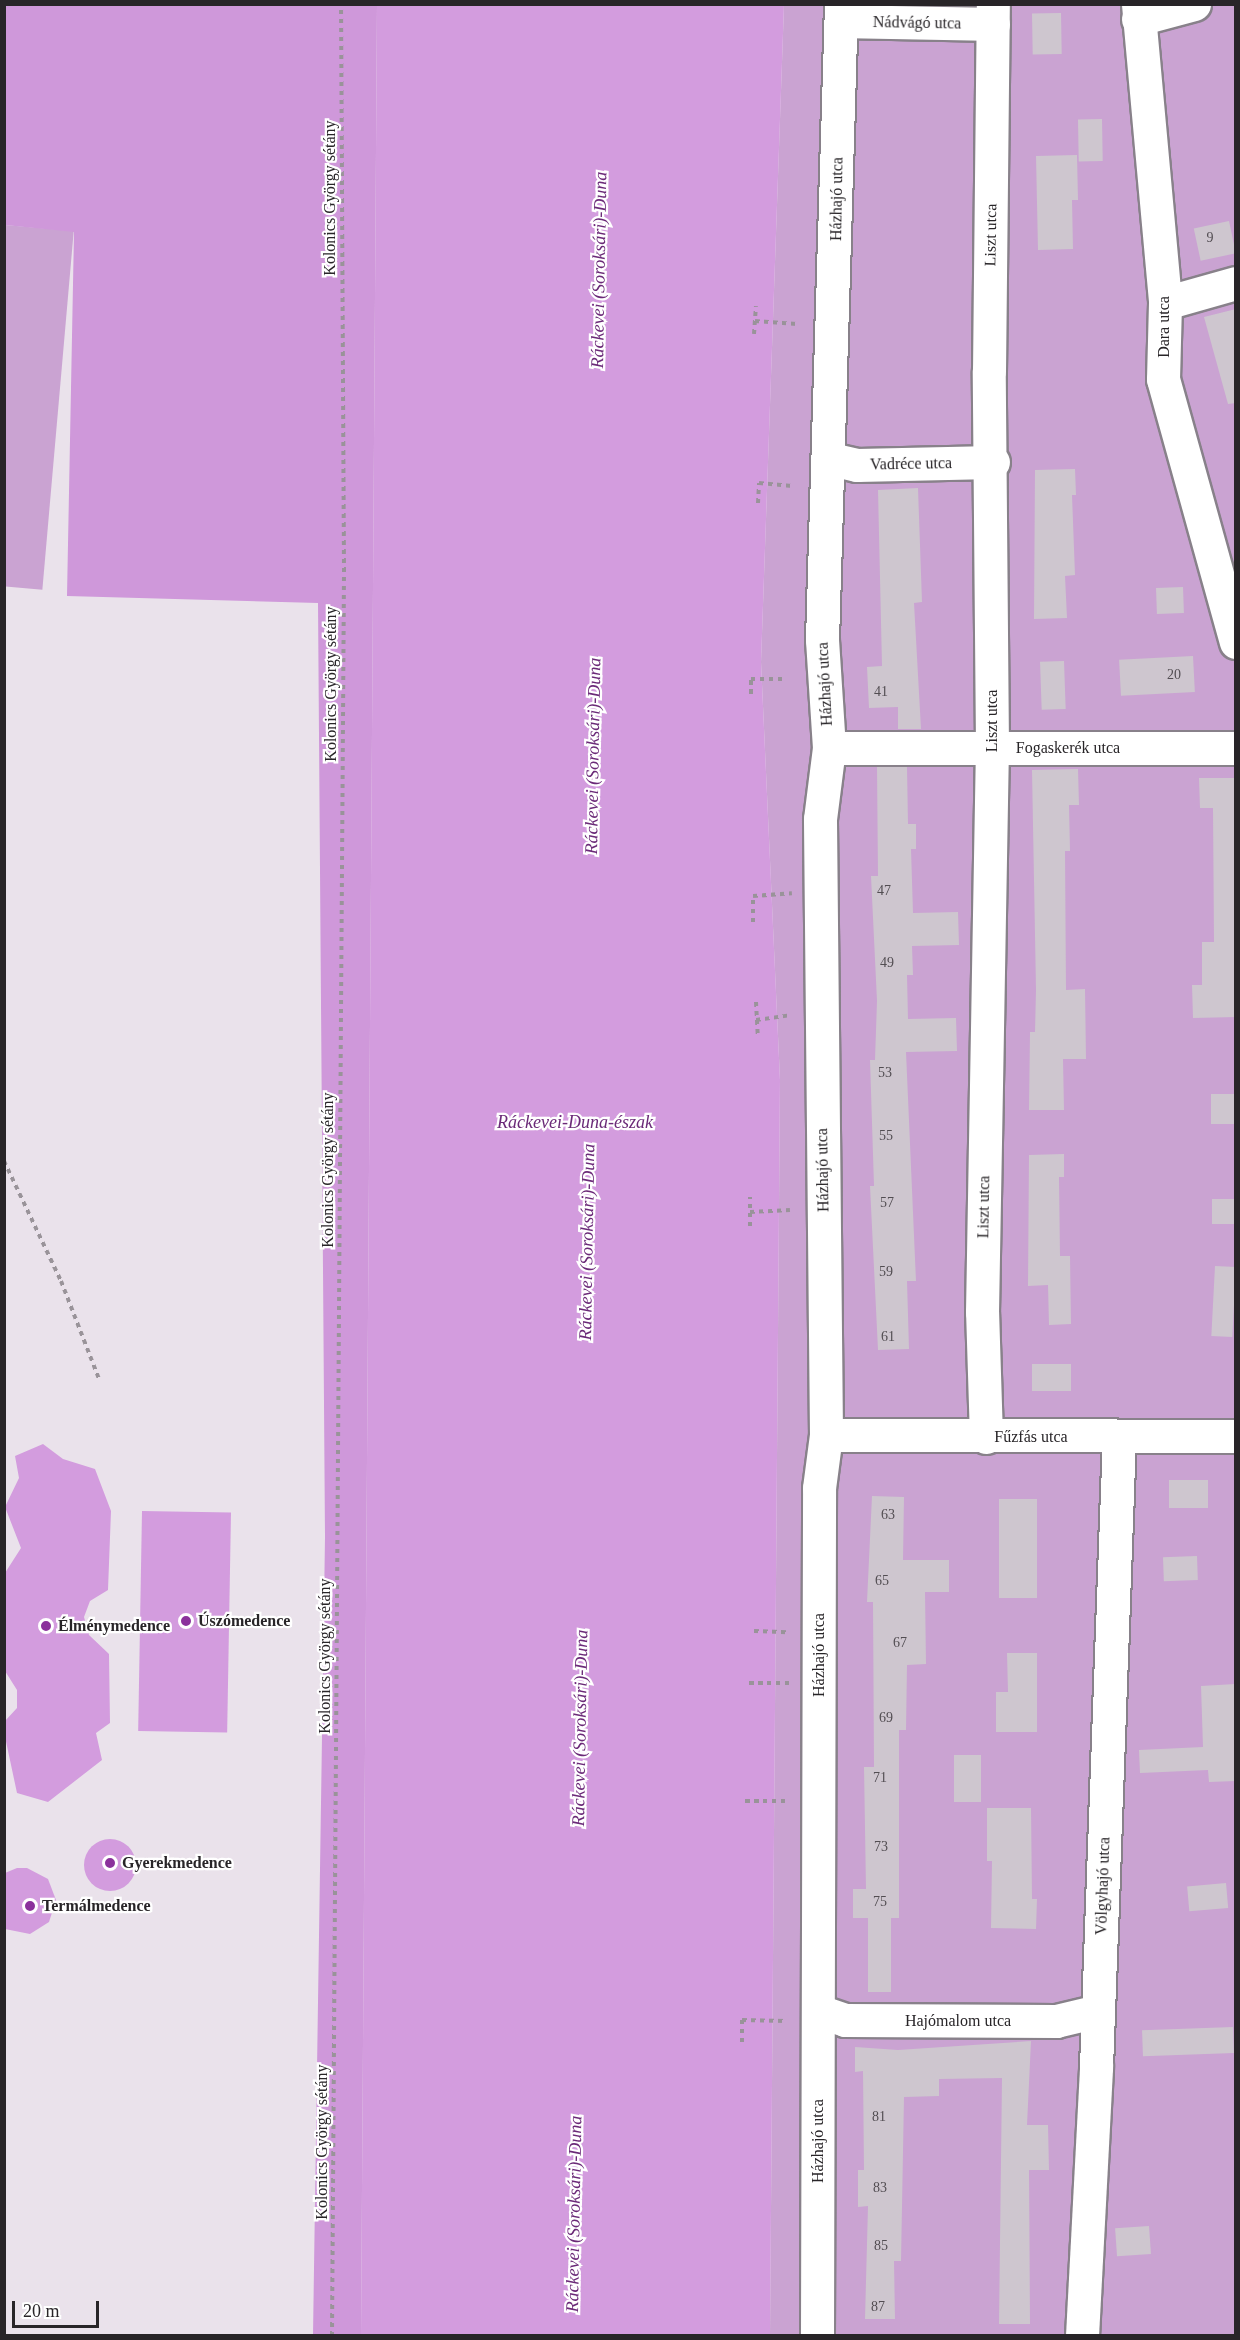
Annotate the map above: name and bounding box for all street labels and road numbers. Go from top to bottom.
street label: Nádvágó utca [873,13,961,33]
street label: Kolonics György sétány [320,120,340,276]
street label: Házhajó utca [827,157,847,241]
street label: Liszt utca [981,204,1001,266]
street label: Dara utca [1154,296,1174,358]
street label: Vadréce utca [870,454,952,474]
street label: Kolonics György sétány [321,606,341,762]
street label: Házhajó utca [813,642,837,726]
street label: Liszt utca [982,690,1002,752]
street label: Fogaskerék utca [1016,738,1120,758]
street label: Kolonics György sétány [318,1092,338,1248]
street label: Házhajó utca [813,1128,833,1212]
street label: Liszt utca [974,1176,994,1238]
street label: Fűzfás utca [994,1427,1068,1447]
street label: Kolonics György sétány [315,1578,335,1734]
street label: Házhajó utca [809,1613,829,1697]
street label: Völgyhajó utca [1092,1837,1114,1935]
street label: Hajómalom utca [905,2011,1011,2031]
street label: Kolonics György sétány [312,2064,332,2220]
street label: Házhajó utca [808,2099,828,2183]

